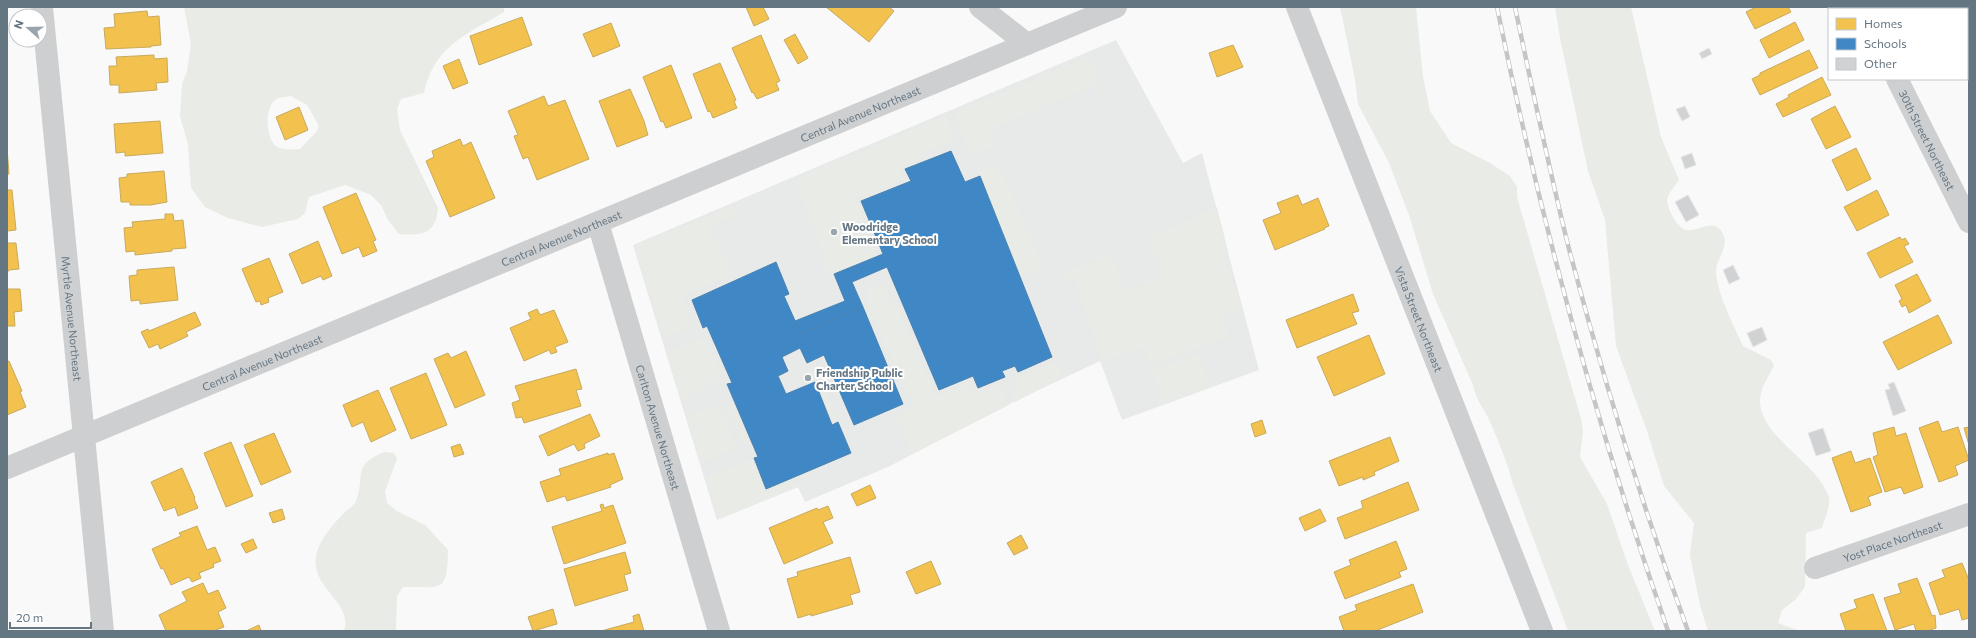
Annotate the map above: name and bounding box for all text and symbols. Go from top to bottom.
north arrow [8,8,48,48]
legend [1828,8,1968,80]
text: Homes [1864,16,1902,30]
text: N [11,18,26,31]
text: Schools [1864,36,1907,50]
text: Other [1864,56,1897,70]
street label: Central Avenue Northeast [798,82,923,144]
street label: 30th Street Northeast [1897,87,1959,193]
street label: Central Avenue Northeast [499,207,624,268]
place label: Woodridge Elementary School [842,220,937,246]
marker: Woodridge Elementary School [829,227,839,237]
street label: Myrtle Avenue Northeast [60,255,85,382]
street label: Vista Street Northeast [1393,264,1446,374]
street label: Central Avenue Northeast [200,331,324,393]
street label: Carlton Avenue Northeast [634,363,683,492]
place label: Friendship Public Charter School [816,366,903,392]
marker: Friendship Public Charter School [803,373,813,383]
street label: Yost Place Northeast [1841,517,1944,564]
scale bar [10,604,91,630]
text: 20 m [16,610,43,624]

